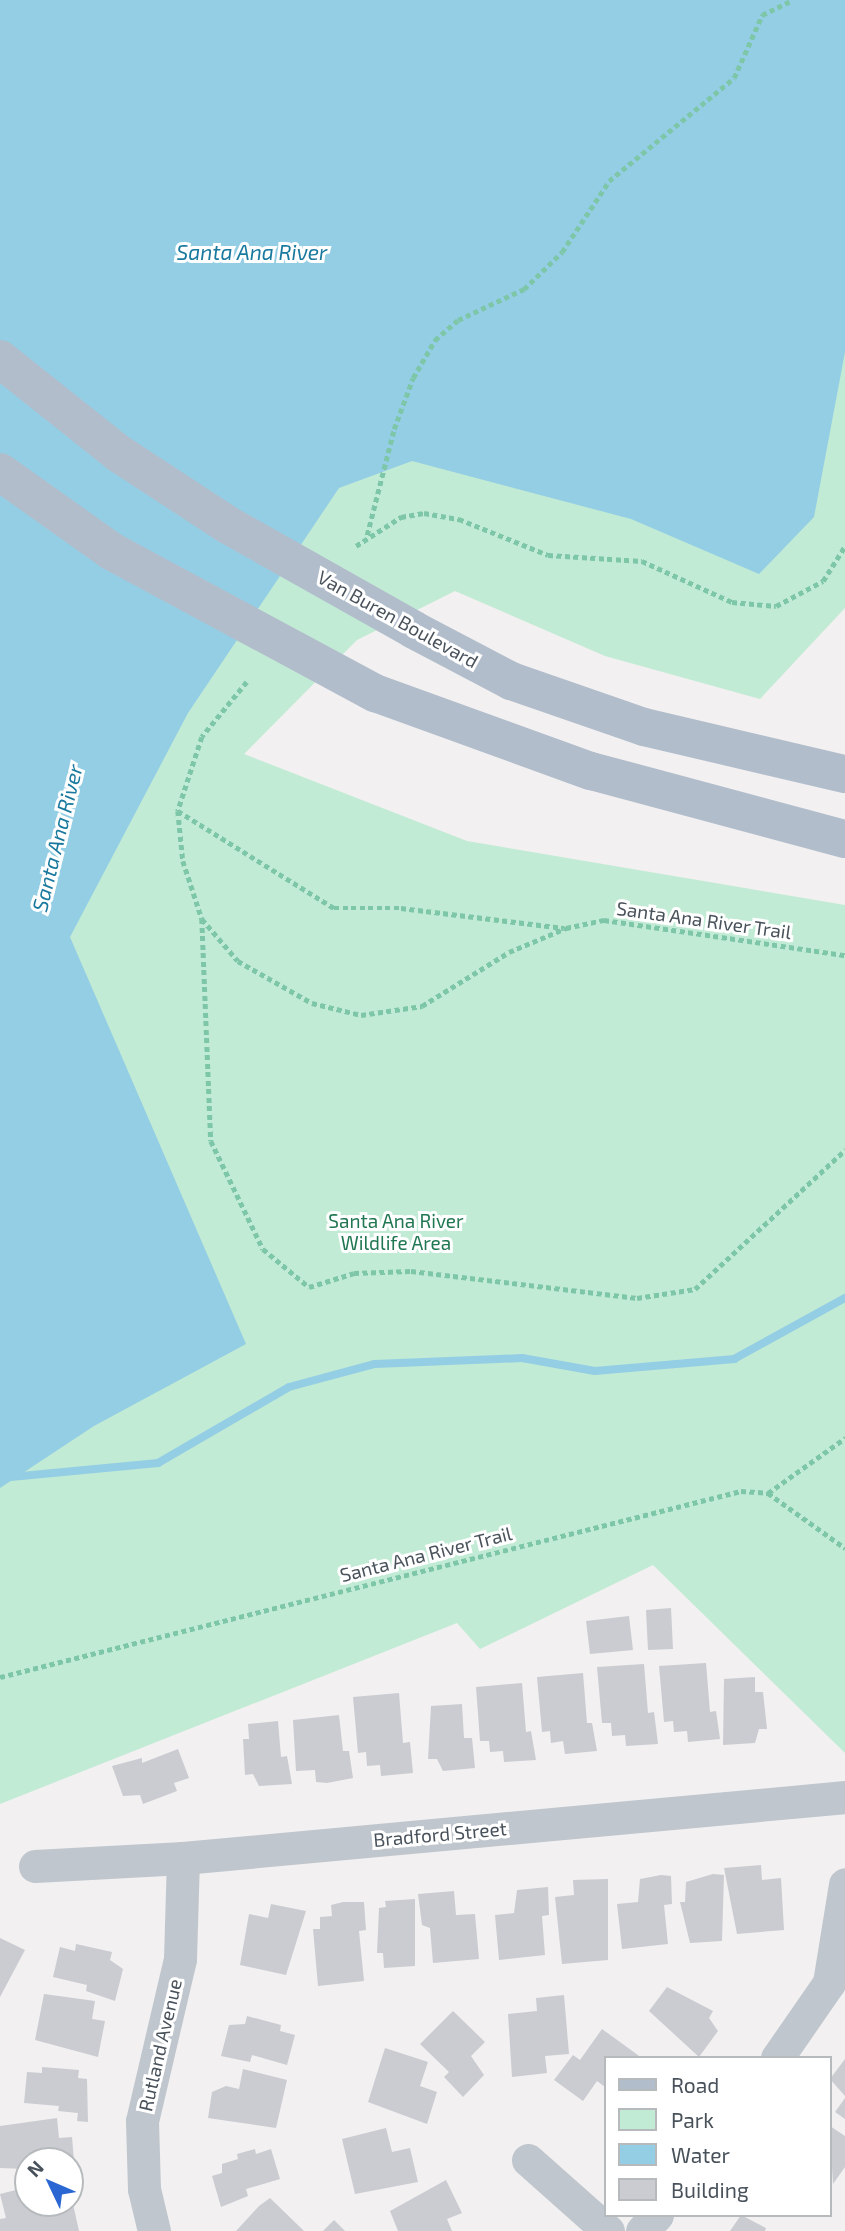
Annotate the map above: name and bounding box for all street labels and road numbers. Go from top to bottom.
street label: Van Buren Boulevard [314,565,482,673]
street label: Santa Ana River Trail [614,896,794,944]
street label: Santa Ana River Trail [337,1521,515,1587]
street label: Bradford Street [372,1817,508,1851]
street label: Rutland Avenue [134,1976,186,2114]

